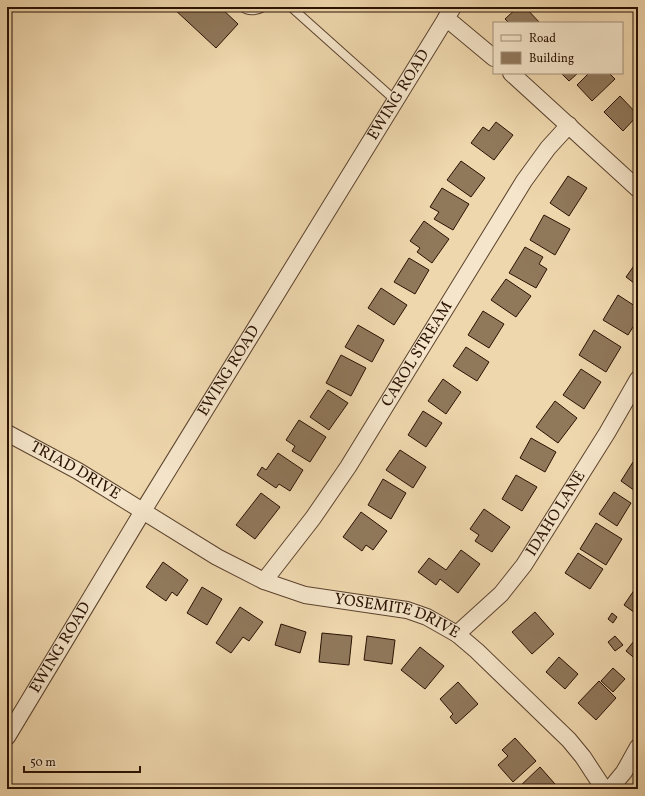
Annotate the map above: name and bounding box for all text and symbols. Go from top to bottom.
legend [493,22,623,74]
text: Road [529,31,556,47]
street label: EWING ROAD [362,45,435,145]
text: Building [529,51,574,67]
street label: CAROL STREAM [377,297,458,411]
street label: EWING ROAD [193,321,266,421]
street label: TRIAD DRIVE [26,436,124,506]
street label: IDAHO LANE [521,467,591,561]
street label: YOSEMITE DRIVE [333,588,464,644]
street label: EWING ROAD [25,598,97,698]
scale bar [24,748,140,774]
text: 50 m [30,755,56,771]

